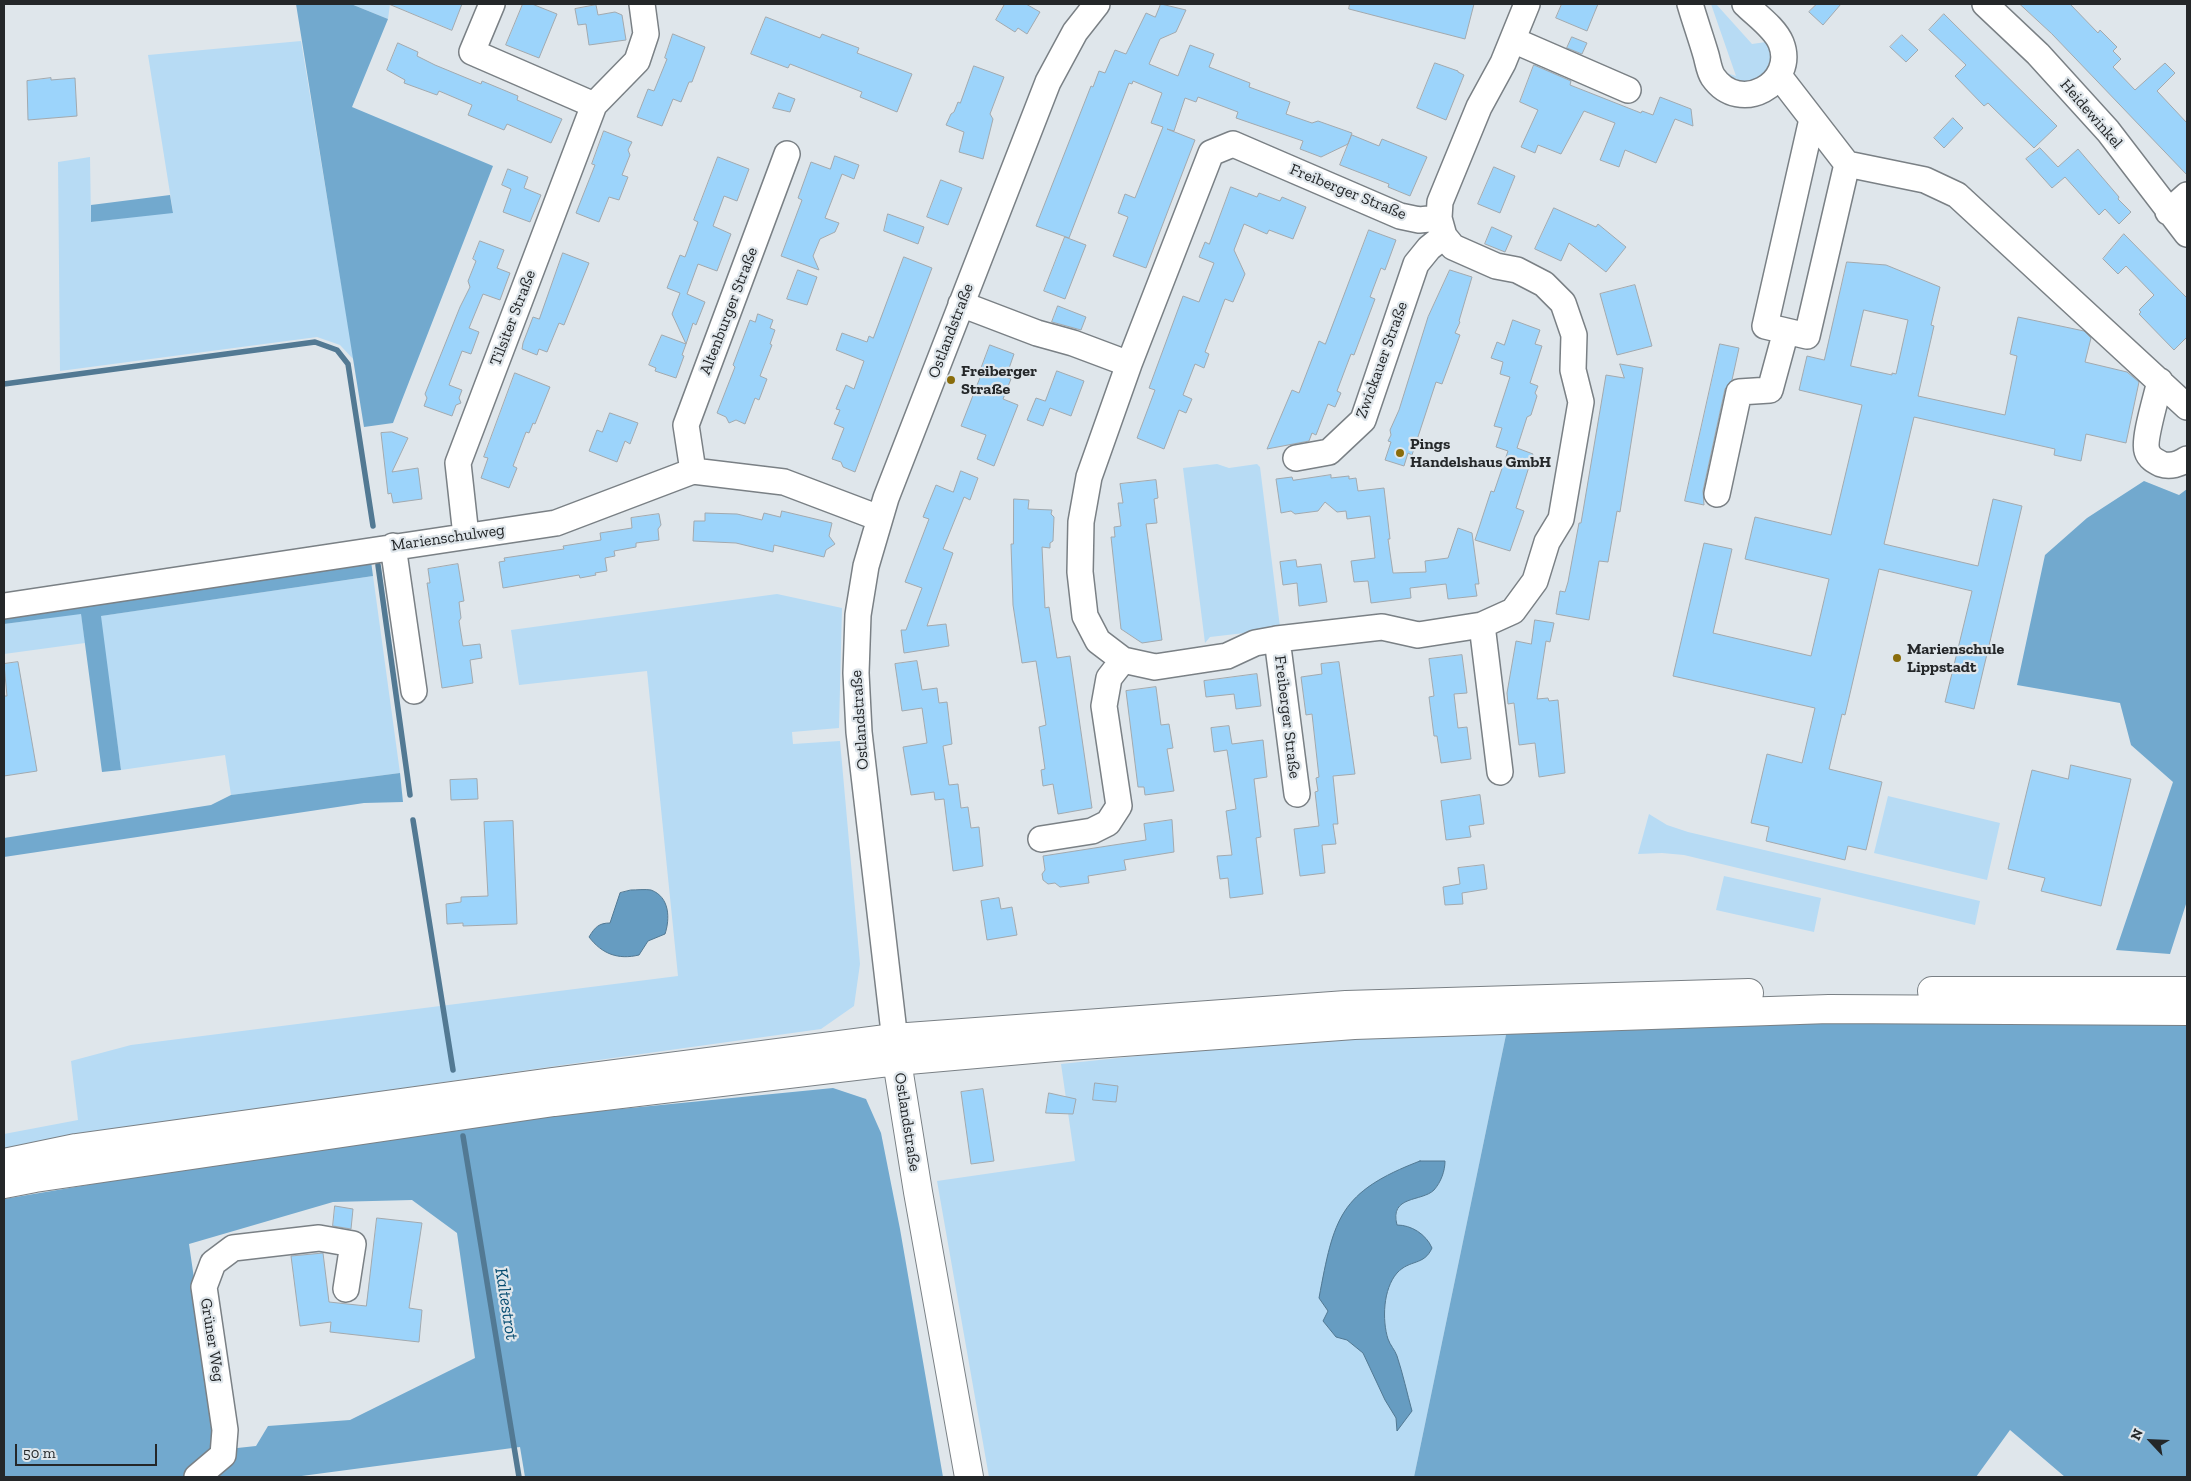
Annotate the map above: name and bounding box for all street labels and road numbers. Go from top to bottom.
street label: Heidewinkel [2056,75,2126,153]
street label: Freiberger Straße [1287,160,1409,224]
street label: Altenburger Straße [696,245,762,377]
street label: Tilsiter Straße [486,267,540,369]
street label: Ostlandstraße [924,281,978,381]
street label: Zwickauer Straße [1352,299,1412,421]
street label: Marienschulweg [390,521,506,555]
street label: Freiberger Straße [1270,654,1304,780]
street label: Ostlandstraße [847,670,873,770]
street label: Ostlandstraße [890,1071,924,1173]
street label: Grüner Weg [196,1297,228,1383]

